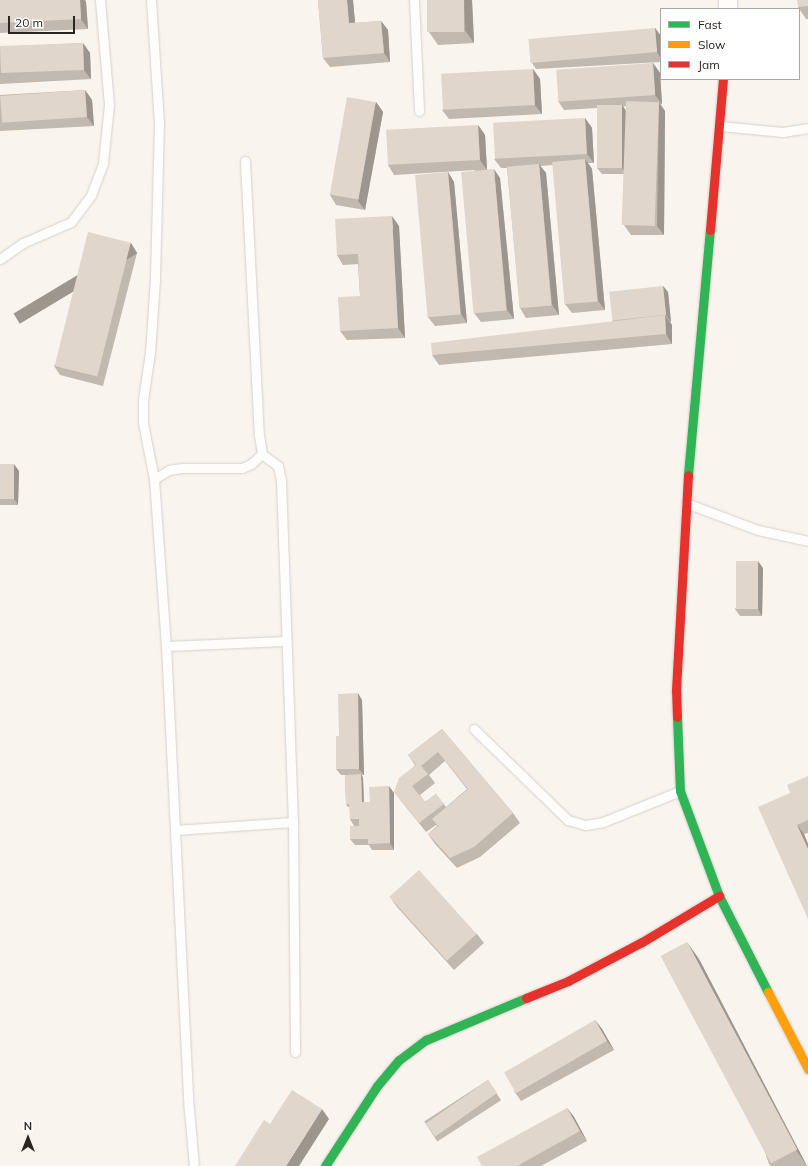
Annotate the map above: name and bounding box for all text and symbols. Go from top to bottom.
scale bar [10,8,77,34]
legend [660,8,800,80]
text: 20 m [15,15,43,30]
text: Fast [698,17,722,32]
text: Slow [698,37,726,52]
text: Jam [698,57,720,72]
north arrow [8,1118,48,1158]
text: N [24,1119,32,1133]

